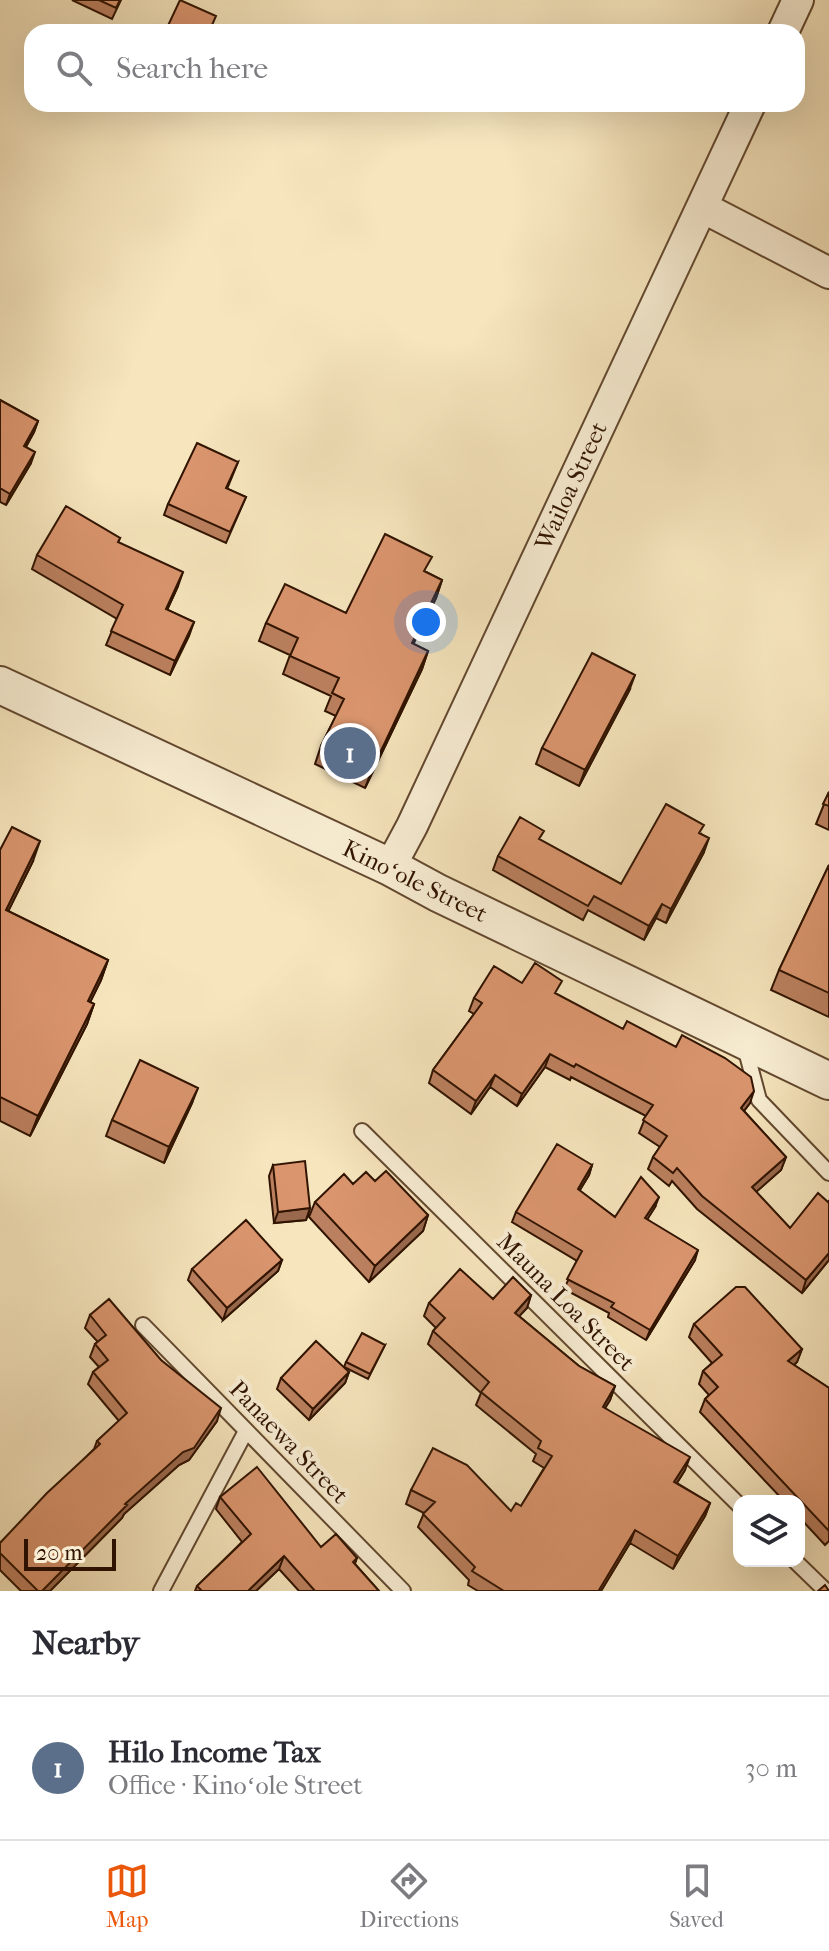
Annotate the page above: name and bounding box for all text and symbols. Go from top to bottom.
search box [24,24,805,112]
icon: search [52,46,96,90]
text: Search here [116,51,268,86]
street label: Wailoa Street [529,417,613,556]
your location [406,602,446,642]
pin: 1 [324,723,376,783]
street label: Kinoʻole Street [338,834,492,928]
street label: Mauna Loa Street [491,1227,641,1377]
street label: Panaewa Street [224,1375,355,1509]
map controls [733,1495,805,1567]
button: layers [733,1495,805,1567]
scale bar [24,1535,116,1571]
text: 20 m [36,1540,82,1566]
text: Nearby [32,1623,139,1663]
text: Hilo Income Tax [108,1735,321,1770]
text: 1 [53,1753,63,1784]
text: 30 m [745,1753,797,1784]
text: Office · Kinoʻole Street [108,1770,362,1801]
tab: Map [105,1859,149,1933]
tab: Directions [360,1859,459,1933]
tab: Saved [669,1859,724,1933]

